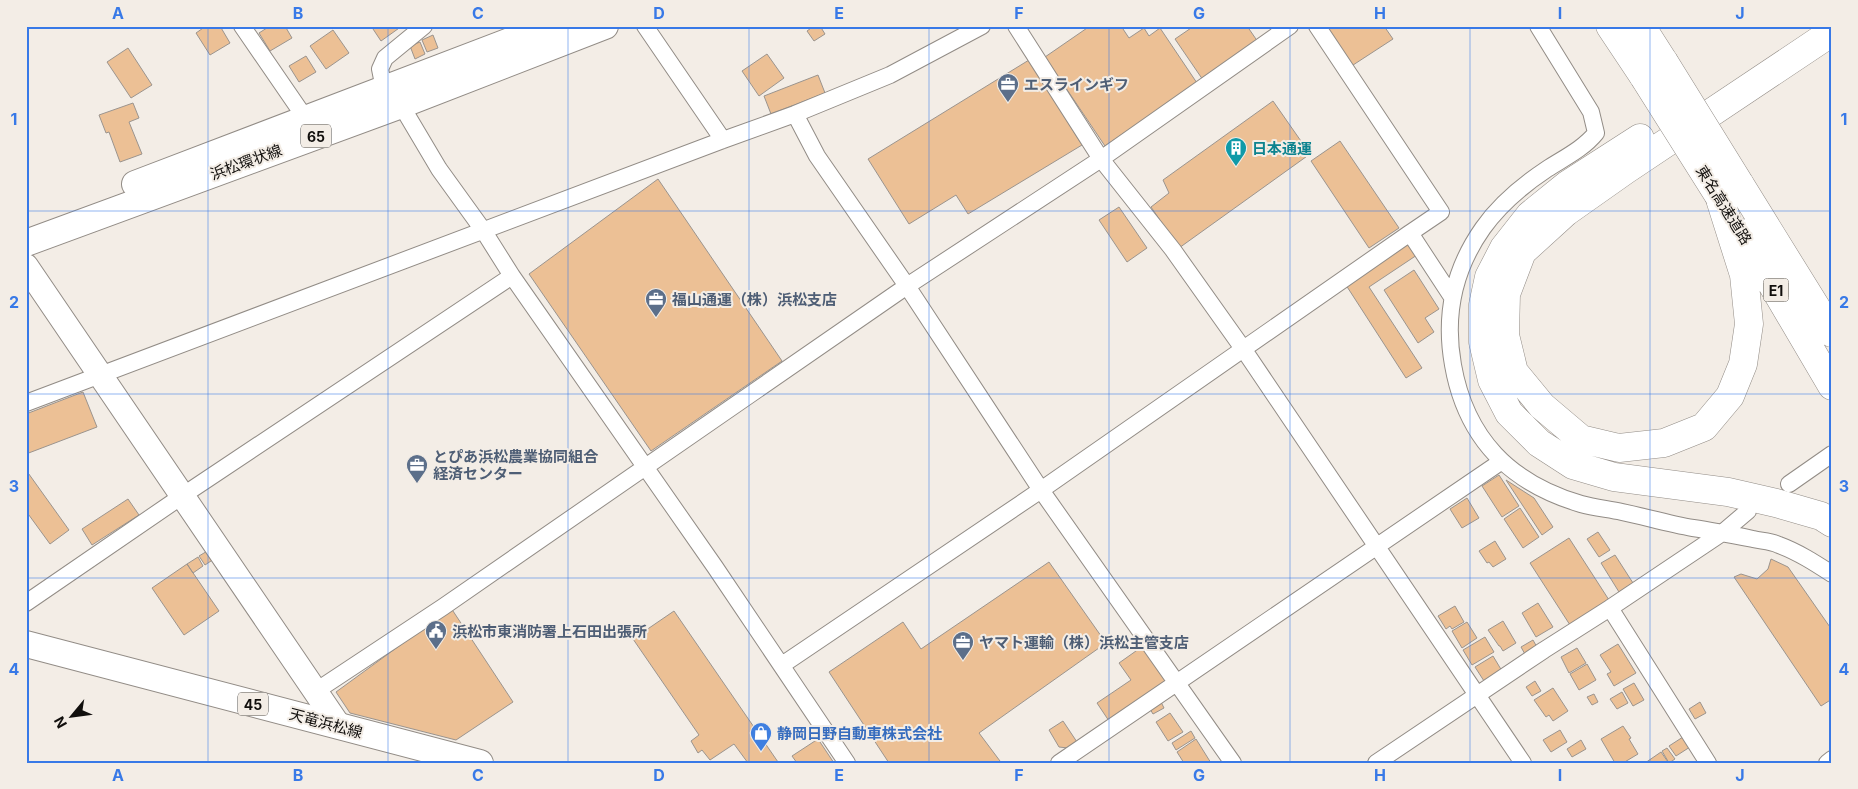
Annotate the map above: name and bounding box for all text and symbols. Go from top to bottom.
text: A [112,3,124,23]
text: B [293,3,303,23]
text: C [472,3,484,23]
text: D [653,3,665,23]
text: E [834,3,844,23]
text: F [1014,3,1024,23]
text: G [1193,3,1205,23]
text: H [1374,3,1386,23]
text: I [1558,3,1562,23]
text: J [1735,3,1745,23]
office icon: エスラインギフ [996,72,1020,103]
place label: エスラインギフ [1024,75,1129,94]
text: 1 [11,109,17,129]
text: 1 [1841,109,1847,129]
road number: 65 [301,124,331,148]
building icon: 日本通運 [1224,136,1248,167]
place label: 日本通運 [1252,139,1312,158]
street label: 浜松環状線 [208,140,284,184]
street label: 東名高速道路 [1692,162,1756,248]
road number: E1 [1764,278,1788,302]
office icon: 福山通運（株）浜松支店 [644,287,668,318]
place label: 福山通運（株）浜松支店 [671,290,837,309]
text: 2 [9,292,19,312]
text: 2 [1839,292,1849,312]
place label: とぴあ浜松農業協同組合 経済センター [433,447,599,483]
office icon: とぴあ浜松農業協同組合 経済センター [405,453,429,484]
text: 3 [9,476,19,496]
text: 3 [1839,476,1849,496]
public building icon: 浜松市東消防署上石田出張所 [424,619,448,650]
place label: 浜松市東消防署上石田出張所 [452,622,647,641]
office icon: ヤマト運輸（株）浜松主管支店 [951,630,975,661]
place label: ヤマト運輸（株）浜松主管支店 [979,633,1189,652]
text: 4 [9,659,20,679]
text: 4 [1839,659,1850,679]
north arrow [48,692,98,742]
road number: 45 [238,692,268,716]
street label: 天竜浜松線 [287,704,365,742]
text: N [50,714,70,731]
shop icon: 静岡日野自動車株式会社 [749,721,773,752]
place label: 静岡日野自動車株式会社 [777,724,942,743]
text: A [112,765,124,785]
text: B [293,765,303,785]
text: C [472,765,484,785]
text: D [653,765,665,785]
text: E [834,765,844,785]
text: F [1014,765,1024,785]
text: G [1193,765,1205,785]
text: H [1374,765,1386,785]
text: I [1558,765,1562,785]
text: J [1735,765,1745,785]

